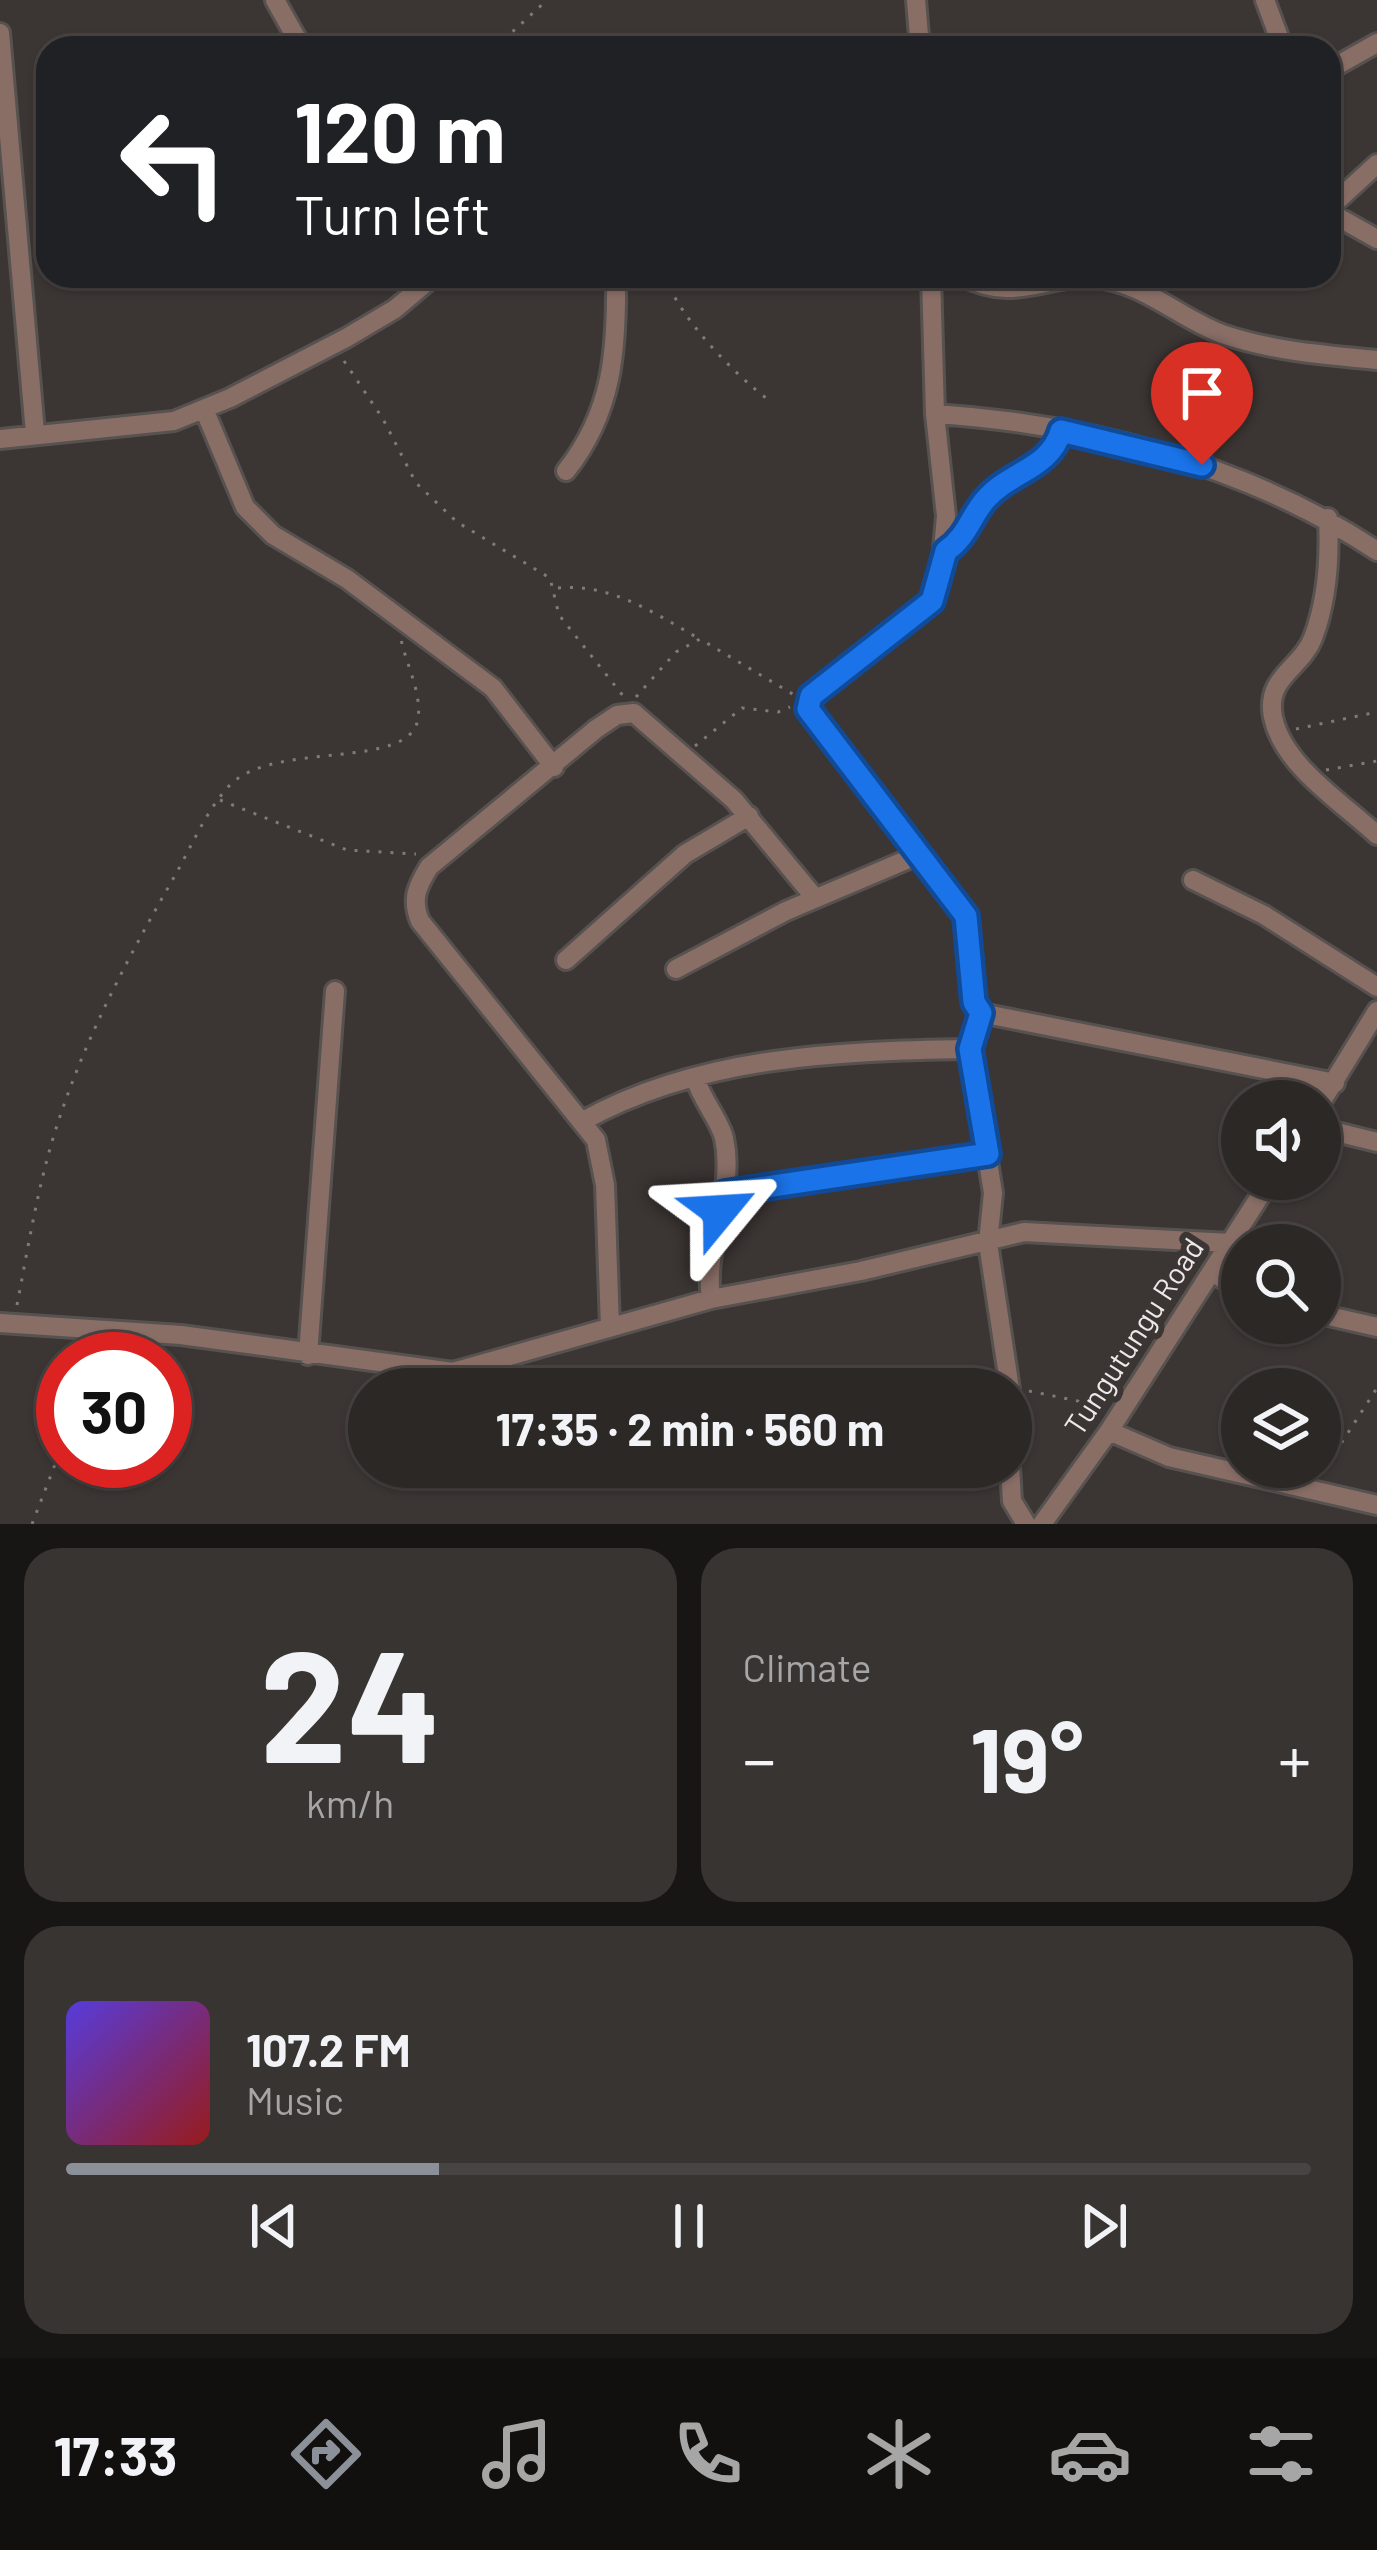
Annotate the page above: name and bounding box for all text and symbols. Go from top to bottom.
text: 120 m [294,79,506,180]
icon: left [96,84,252,240]
text: Turn left [294,181,491,246]
pin [1151,342,1253,465]
icon: arrive [1169,360,1235,426]
map controls [1221,1080,1341,1488]
button: sound [1221,1080,1341,1200]
position arrow [657,1148,783,1274]
button: search [1221,1224,1341,1344]
street label: Tungutungu Road [1056,1231,1210,1441]
speed limit sign: 30 [36,1332,192,1488]
button: layers [1221,1368,1341,1488]
text: 17:35 · 2 min · 560 m [496,1401,884,1455]
text: 24 [259,1607,441,1794]
text: Climate [743,1643,872,1690]
text: 19° [970,1703,1084,1811]
text: − [743,1718,776,1797]
text: + [1278,1718,1311,1797]
text: km/h [306,1779,394,1826]
text: 107.2 FM [246,2022,411,2076]
text: Music [246,2076,344,2123]
icon: previous [241,2193,307,2259]
icon: pause [656,2193,722,2259]
icon: next [1071,2193,1137,2259]
icon: directions [284,2412,368,2496]
icon: music [475,2412,559,2496]
icon: phone [666,2412,750,2496]
icon: climate [857,2412,941,2496]
icon: car [1048,2412,1132,2496]
icon: filters [1239,2412,1323,2496]
text: 17:33 [54,2422,177,2487]

